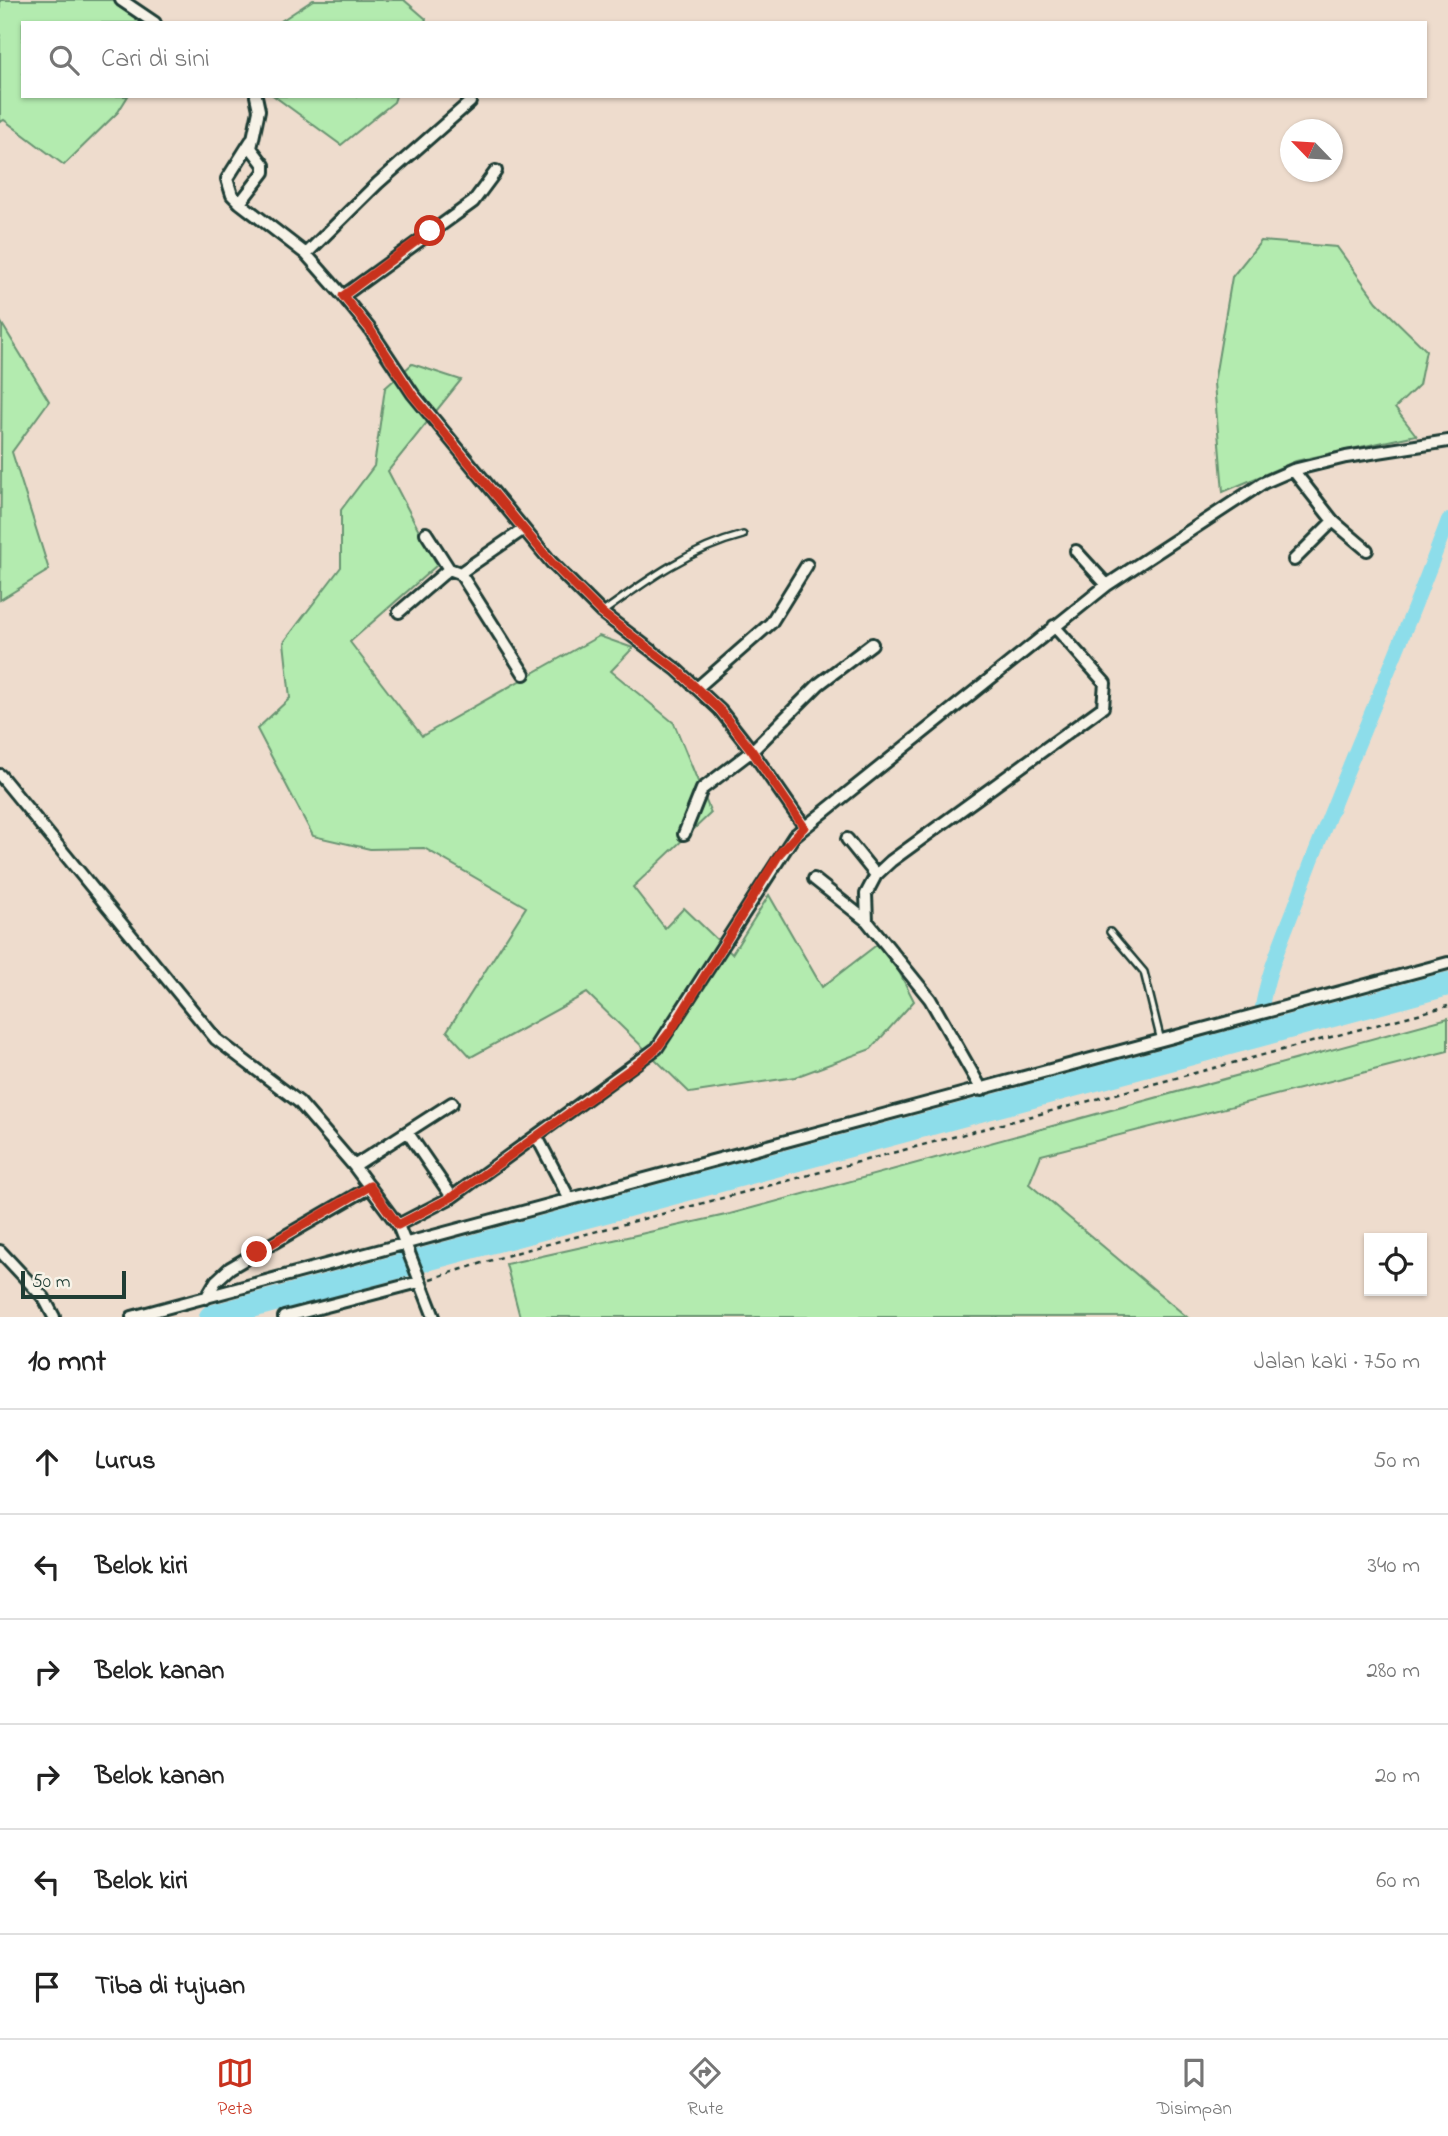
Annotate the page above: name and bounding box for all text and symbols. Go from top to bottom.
search box [21,21,1427,98]
icon: search [45,41,83,79]
text: Cari di sini [101,41,210,79]
north arrow [1280,119,1343,182]
route start [414,215,445,246]
map controls [1364,1233,1427,1296]
button: locate [1364,1233,1427,1296]
route end [241,1236,272,1267]
scale bar [21,1268,126,1300]
text: 50 m [32,1269,71,1296]
text: 10 mnt [28,1341,106,1385]
text: Jalan kaki · 750 m [1254,1346,1420,1379]
icon: ahead [28,1443,66,1481]
text: Lurus [95,1443,156,1481]
text: 50 m [1373,1445,1420,1478]
icon: left [28,1548,66,1586]
text: Belok kiri [95,1548,188,1586]
text: 340 m [1367,1550,1420,1583]
icon: right [28,1653,66,1691]
text: Belok kanan [95,1653,224,1691]
text: 280 m [1366,1655,1420,1688]
icon: right [28,1758,66,1796]
text: Belok kanan [95,1758,224,1796]
text: 20 m [1375,1760,1420,1793]
icon: left [28,1863,66,1901]
text: Belok kiri [95,1863,188,1901]
text: 60 m [1376,1865,1420,1898]
icon: arrive [28,1968,66,2006]
text: Tiba di tujuan [95,1968,245,2006]
tab: Peta [216,2054,254,2123]
tab: Rute [686,2054,724,2123]
tab: Disimpan [1157,2054,1232,2123]

